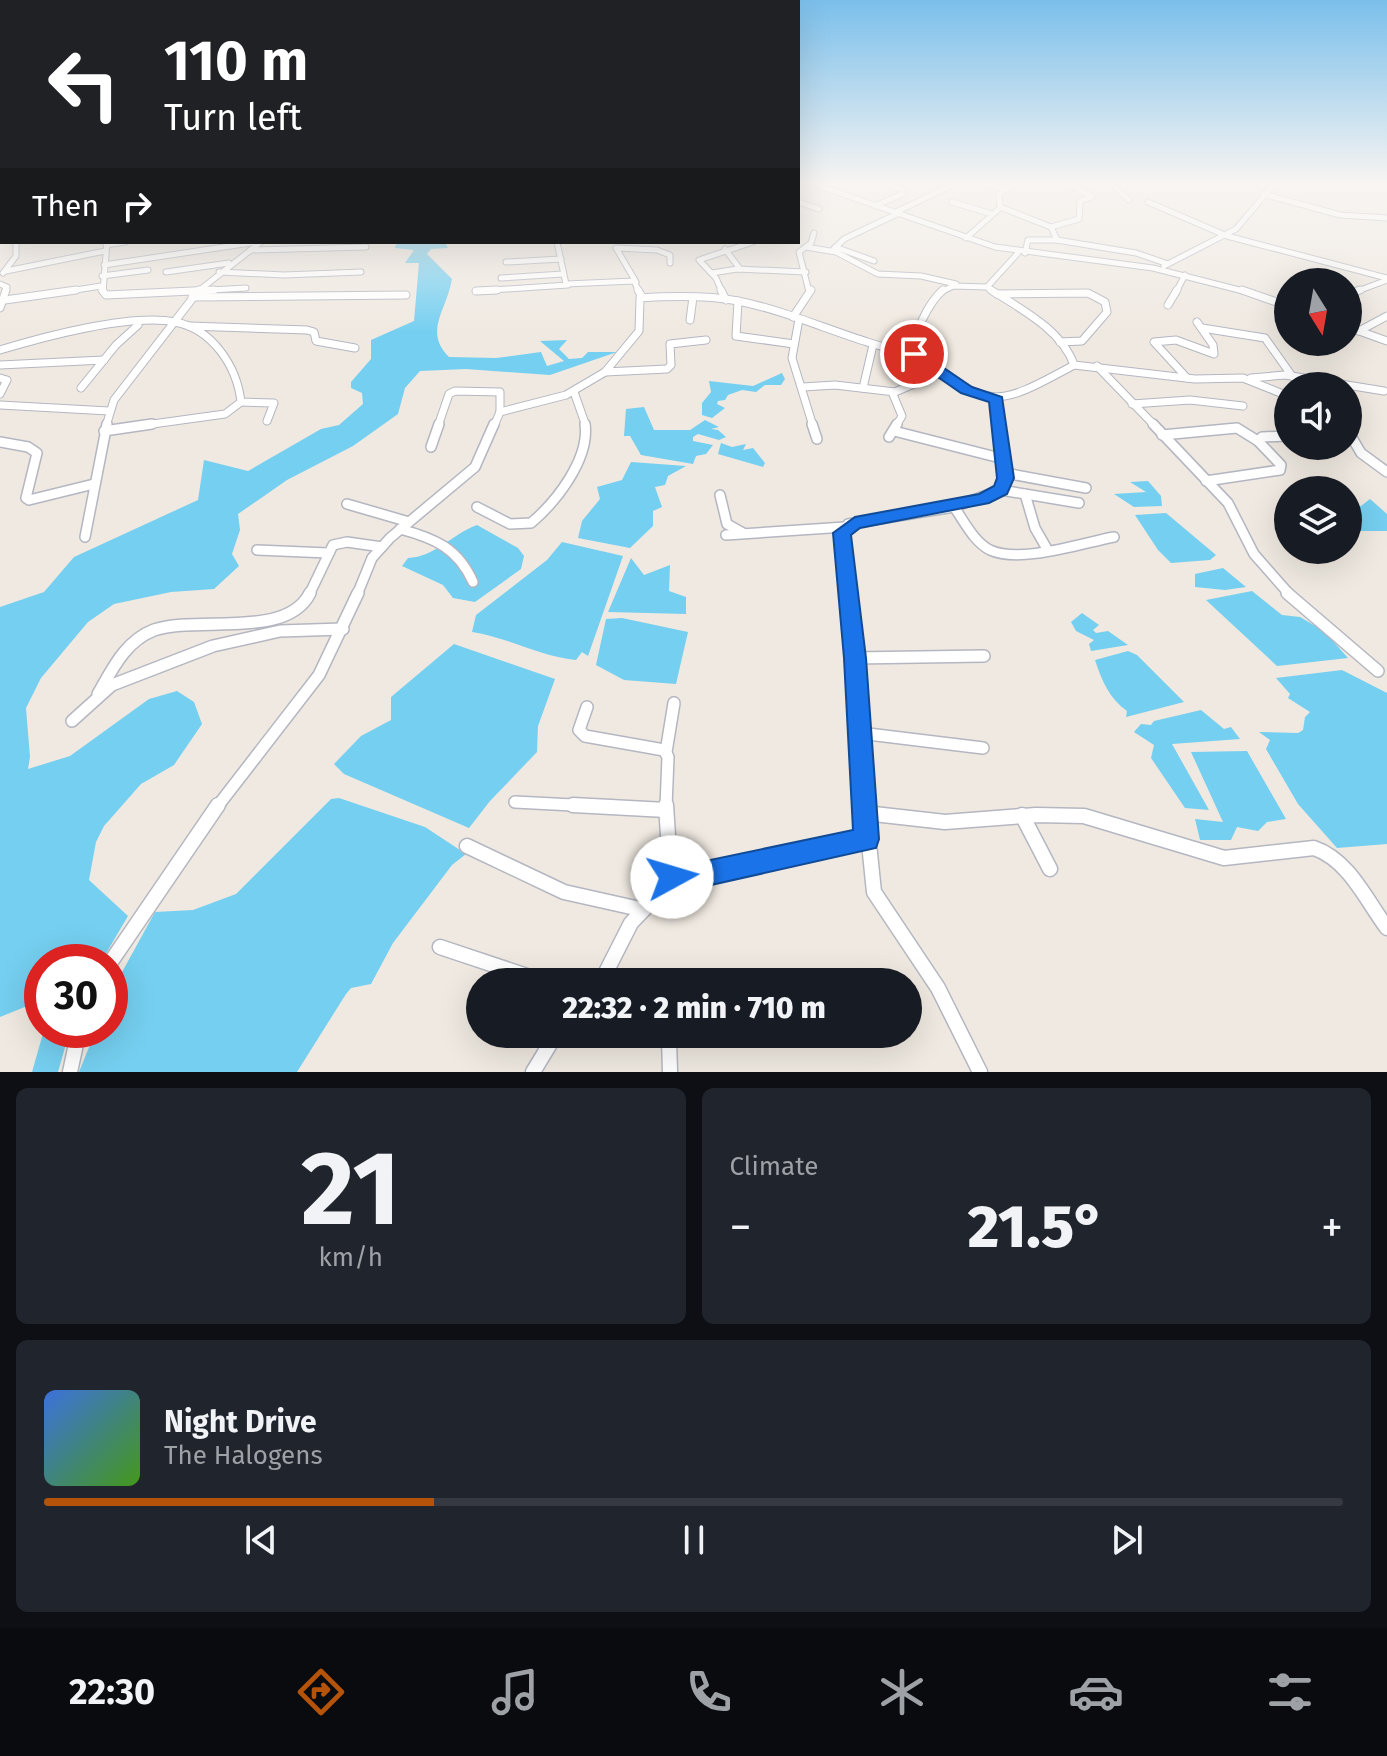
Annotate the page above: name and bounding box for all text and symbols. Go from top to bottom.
text: 110 m [164,28,308,95]
icon: left [32,32,136,136]
text: Turn left [164,96,302,140]
icon: right [115,184,159,228]
text: Then [32,188,99,224]
north arrow [1274,268,1362,356]
map controls [1274,268,1362,564]
pin [880,320,948,388]
icon: arrive [892,332,936,376]
button: sound [1274,372,1362,460]
button: layers [1274,476,1362,564]
position arrow [630,835,714,919]
speed limit sign: 30 [24,944,128,1048]
text: 22:32 · 2 min · 710 m [562,990,826,1026]
text: 21 [301,1127,401,1252]
text: Climate [730,1151,818,1182]
text: 21.5° [968,1191,1105,1263]
text: − [730,1201,752,1254]
text: + [1321,1201,1343,1254]
text: km/h [319,1242,383,1273]
text: Night Drive [164,1404,317,1440]
text: The Halogens [164,1440,323,1471]
icon: previous [239,1518,283,1562]
icon: pause [672,1518,716,1562]
icon: next [1105,1518,1149,1562]
icon: directions [293,1664,349,1720]
icon: music [487,1664,543,1720]
icon: phone [681,1664,737,1720]
icon: climate [874,1664,930,1720]
icon: car [1068,1664,1124,1720]
icon: filters [1262,1664,1318,1720]
text: 22:30 [69,1670,155,1714]

